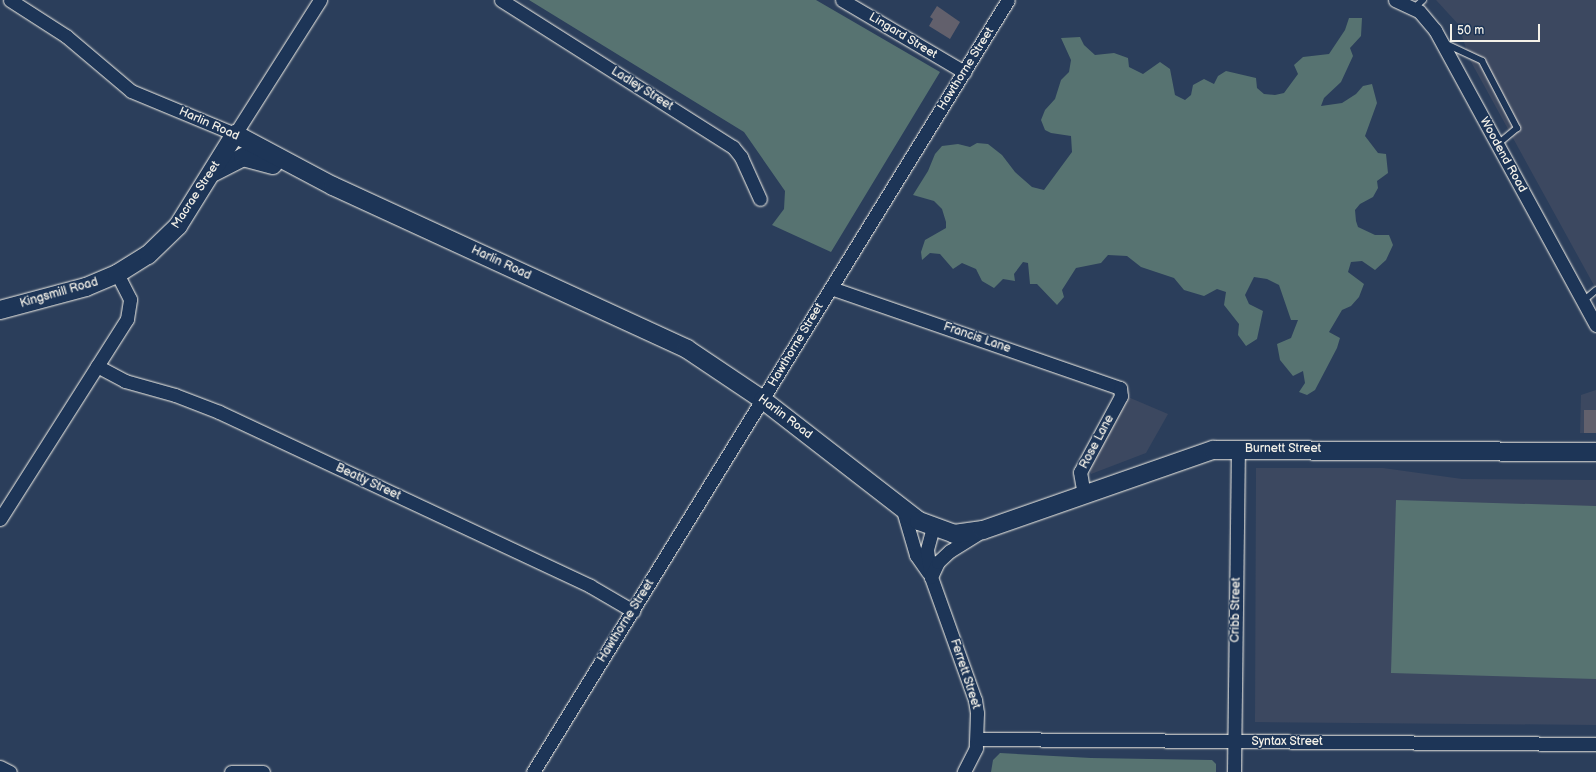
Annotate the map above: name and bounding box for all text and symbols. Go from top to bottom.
street label: Lingard Street [866,10,940,62]
scale bar [1452,16,1542,42]
text: 50 m [1457,23,1484,38]
street label: Hawthorne Street [935,25,997,113]
street label: Ladley Street [608,64,676,114]
street label: Harlin Road [177,104,241,144]
street label: Woodend Road [1476,115,1530,195]
street label: Macrae Street [169,158,223,232]
street label: Harlin Road [469,243,533,283]
street label: Kingsmill Road [18,275,100,311]
street label: Hawthorne Street [765,300,827,390]
street label: Francis Lane [941,320,1013,356]
street label: Harlin Road [755,392,815,442]
street label: Rose Lane [1077,413,1117,471]
street label: Burnett Street [1245,442,1321,456]
street label: Beatty Street [333,460,403,504]
street label: Hawthorne Street [595,577,657,665]
street label: Cribb Street [1228,577,1244,643]
street label: Ferrett Street [947,637,983,711]
street label: Syntax Street [1251,735,1323,749]

